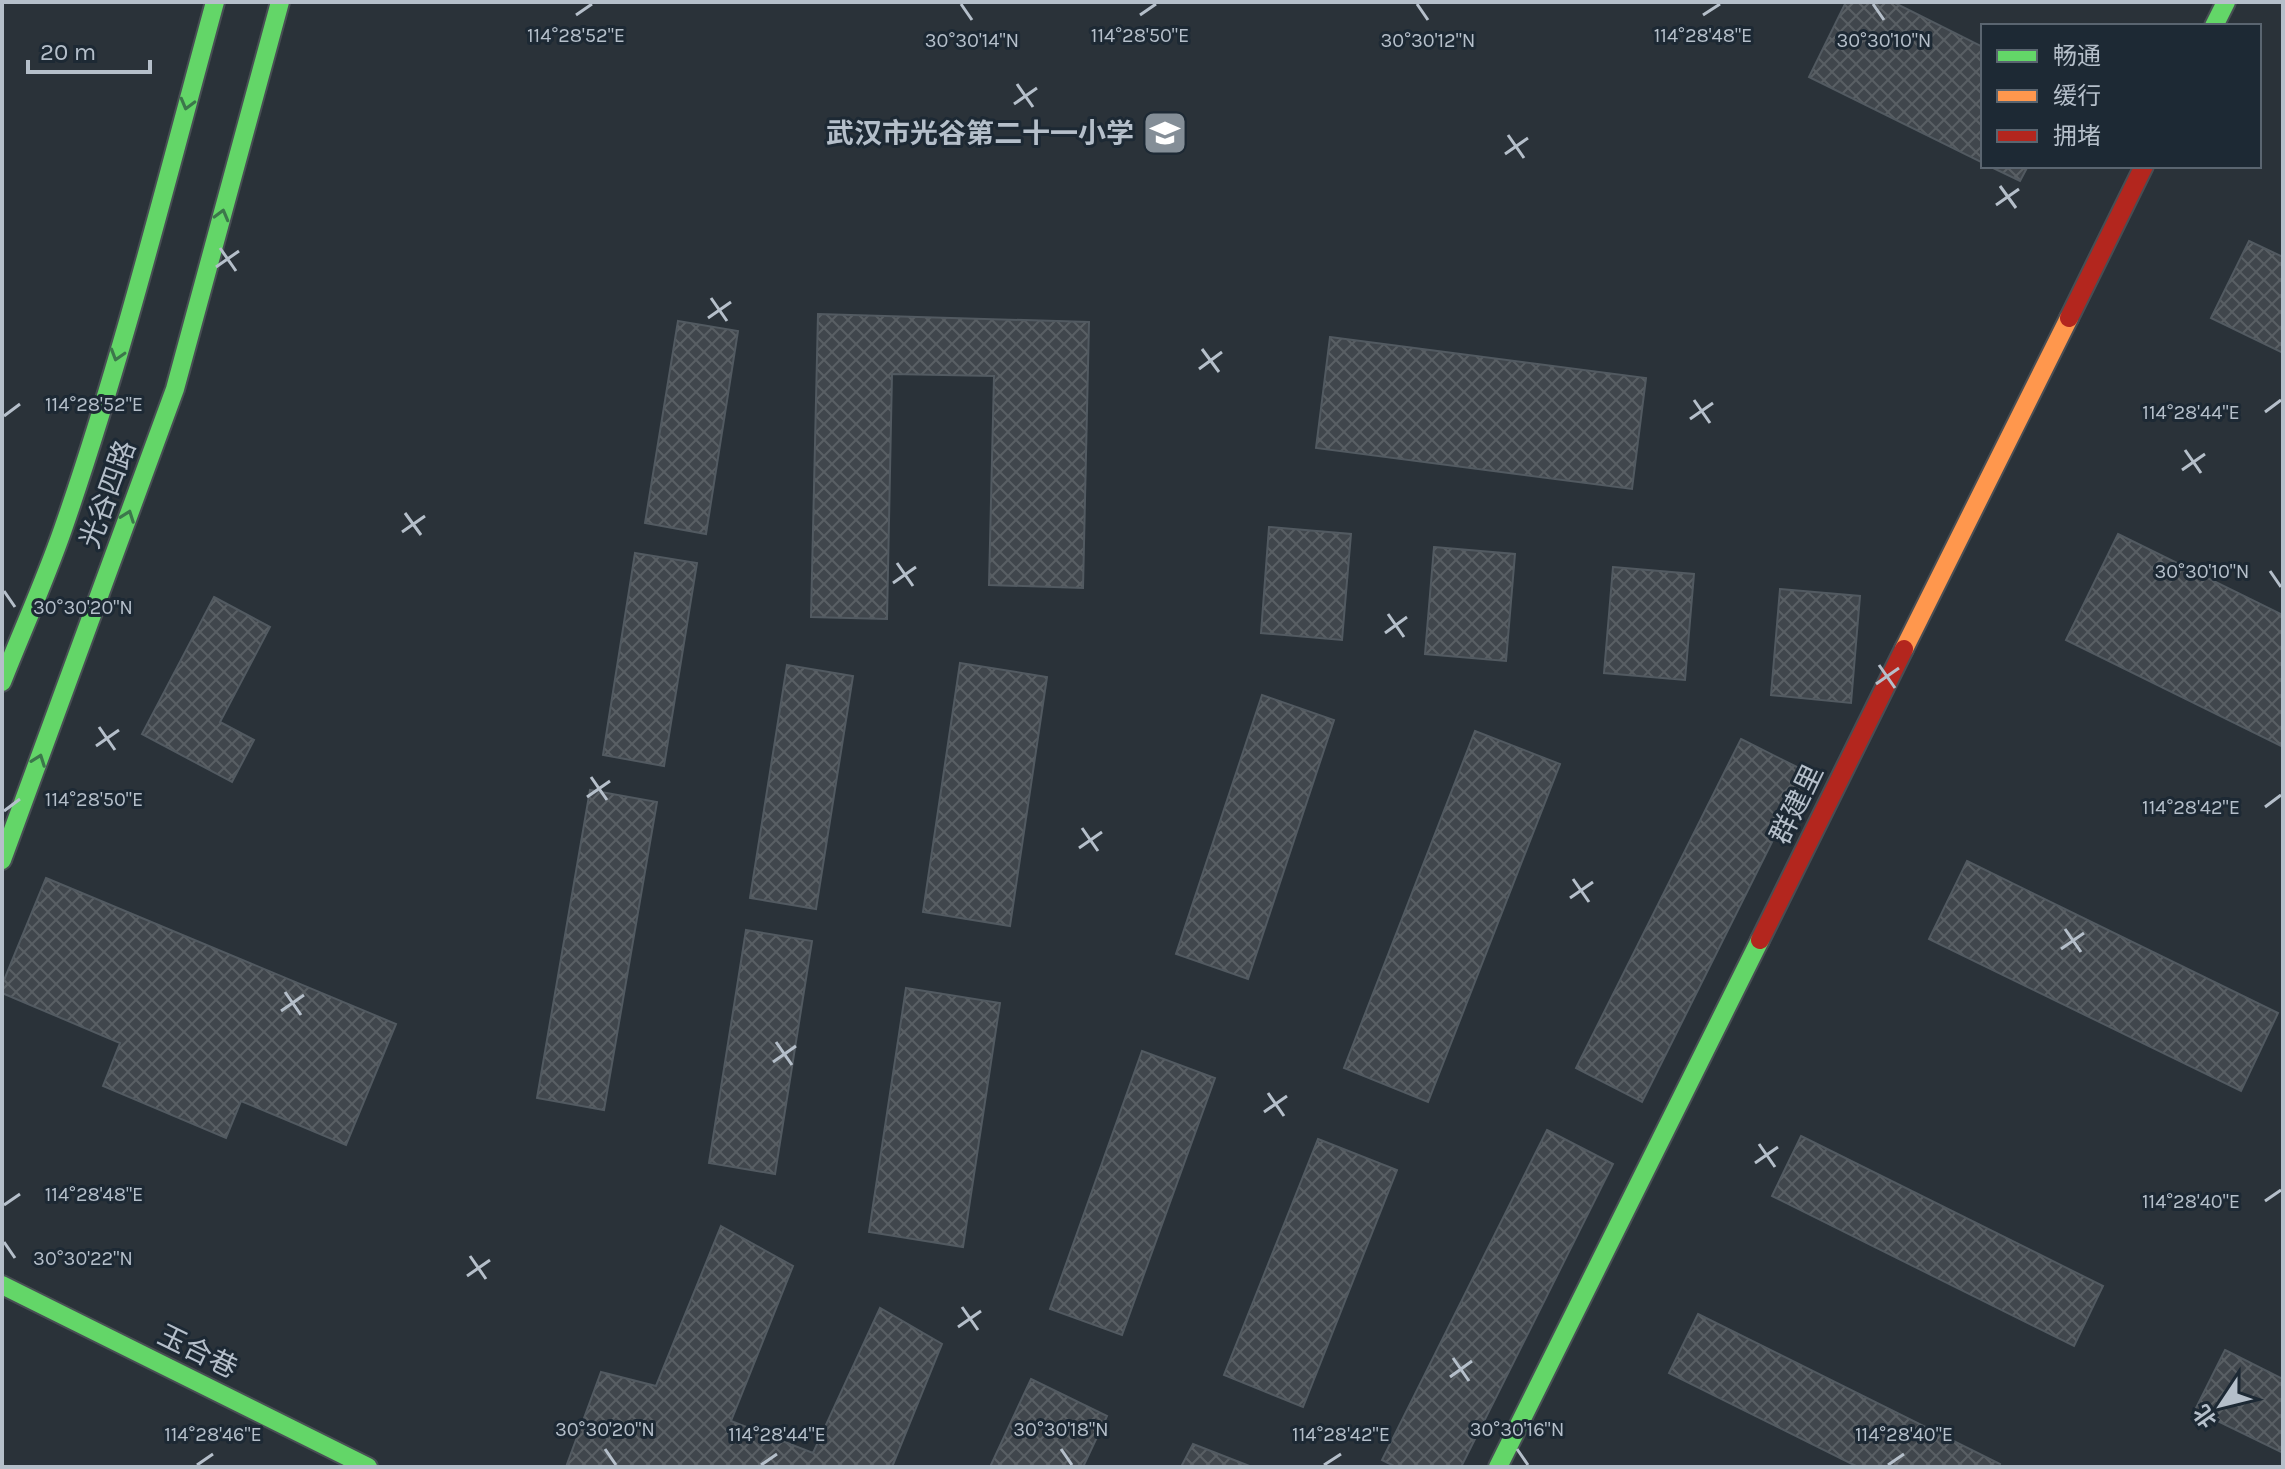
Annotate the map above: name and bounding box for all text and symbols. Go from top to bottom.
scale bar [28,24,150,74]
text: 114°28'52"E [527,24,625,47]
text: 114°28'50"E [1091,24,1189,47]
text: 114°28'48"E [1654,24,1752,47]
legend [1981,24,2261,168]
text: 30°30'14"N [925,29,1019,52]
text: 30°30'12"N [1381,29,1475,52]
text: 30°30'10"N [1836,29,1932,52]
text: 20 m [40,38,96,66]
text: 畅通 [2053,42,2101,70]
text: 缓行 [2053,82,2101,110]
one-way arrow [179,97,196,111]
school or university icon: 武汉市光谷第二十一小学 [1141,109,1189,157]
place label: 武汉市光谷第二十一小学 [826,117,1134,150]
text: 拥堵 [2053,122,2101,150]
one-way arrow [213,208,230,222]
one-way arrow [110,347,126,361]
text: 114°28'52"E [45,393,143,416]
text: 114°28'44"E [2142,401,2240,424]
street label: 光谷四路 [73,436,142,552]
one-way arrow [119,510,135,524]
text: 30°30'10"N [2154,560,2250,583]
text: 30°30'20"N [33,596,133,619]
one-way arrow [29,754,45,768]
street label: 群建里 [1763,759,1830,849]
text: 114°28'50"E [45,788,143,811]
text: 114°28'42"E [2142,796,2240,819]
text: 114°28'48"E [45,1183,143,1206]
text: 114°28'40"E [2142,1190,2240,1213]
text: 30°30'22"N [33,1247,133,1270]
street label: 玉合巷 [153,1318,243,1385]
north arrow [2181,1365,2261,1445]
text: 北 [2188,1399,2222,1432]
text: 30°30'20"N [555,1418,655,1441]
text: 30°30'18"N [1013,1418,1109,1441]
text: 30°30'16"N [1470,1418,1564,1441]
text: 114°28'46"E [164,1423,262,1446]
text: 114°28'44"E [728,1423,826,1446]
text: 114°28'42"E [1292,1423,1390,1446]
text: 114°28'40"E [1855,1423,1953,1446]

